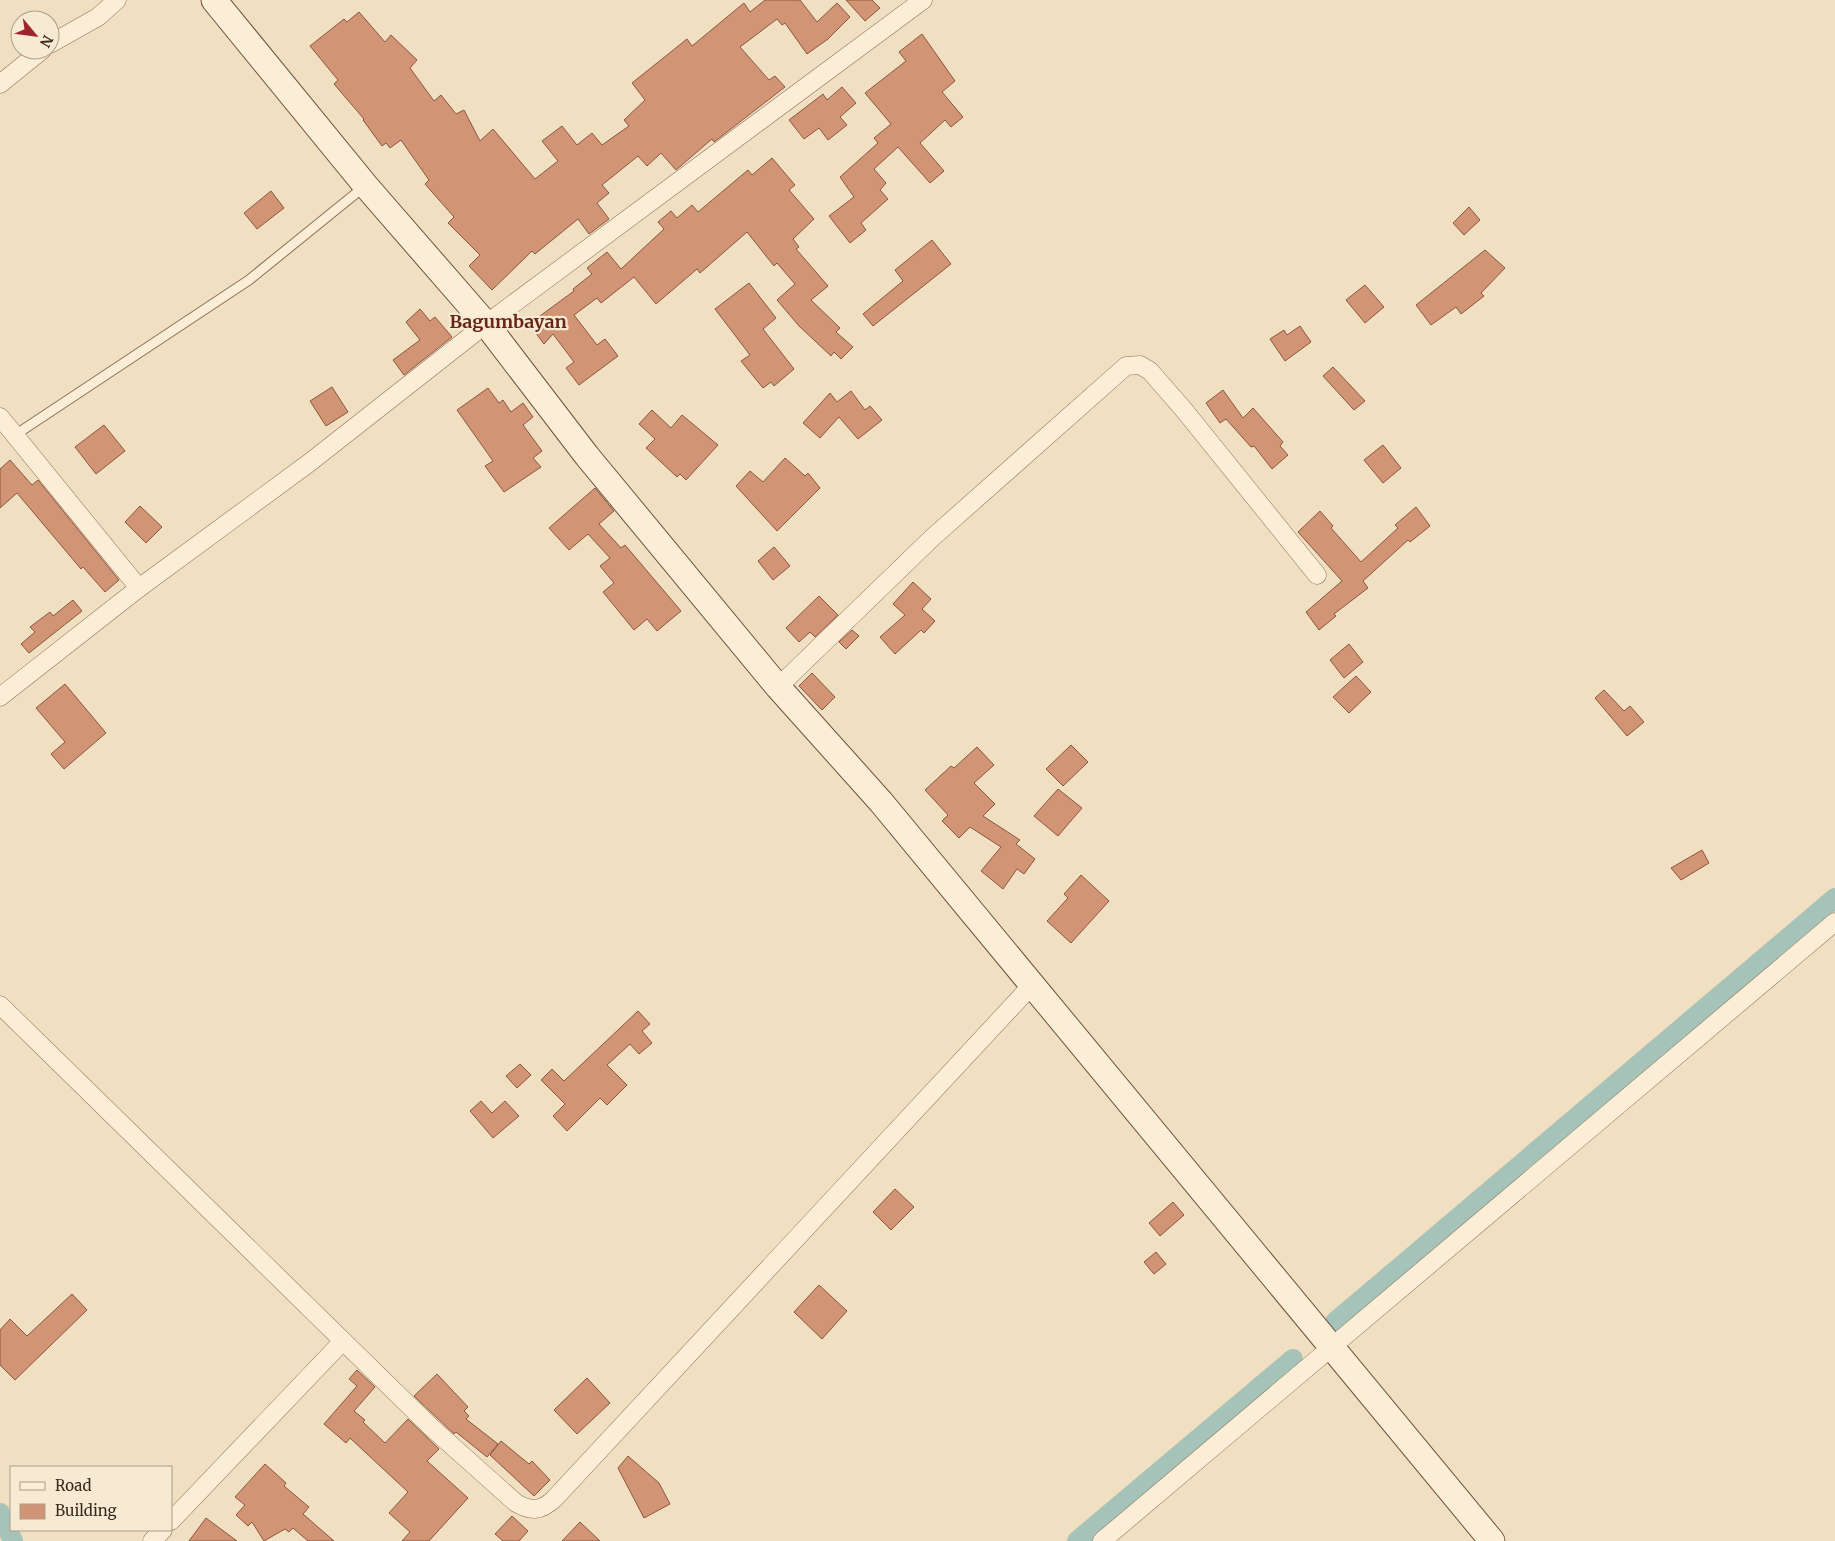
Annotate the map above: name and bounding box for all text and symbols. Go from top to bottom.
north arrow [10,10,60,60]
text: N [36,32,57,51]
district label: Bagumbayan [449,310,567,333]
legend [10,1466,172,1531]
text: Road [55,1476,91,1495]
text: Building [55,1501,117,1520]

